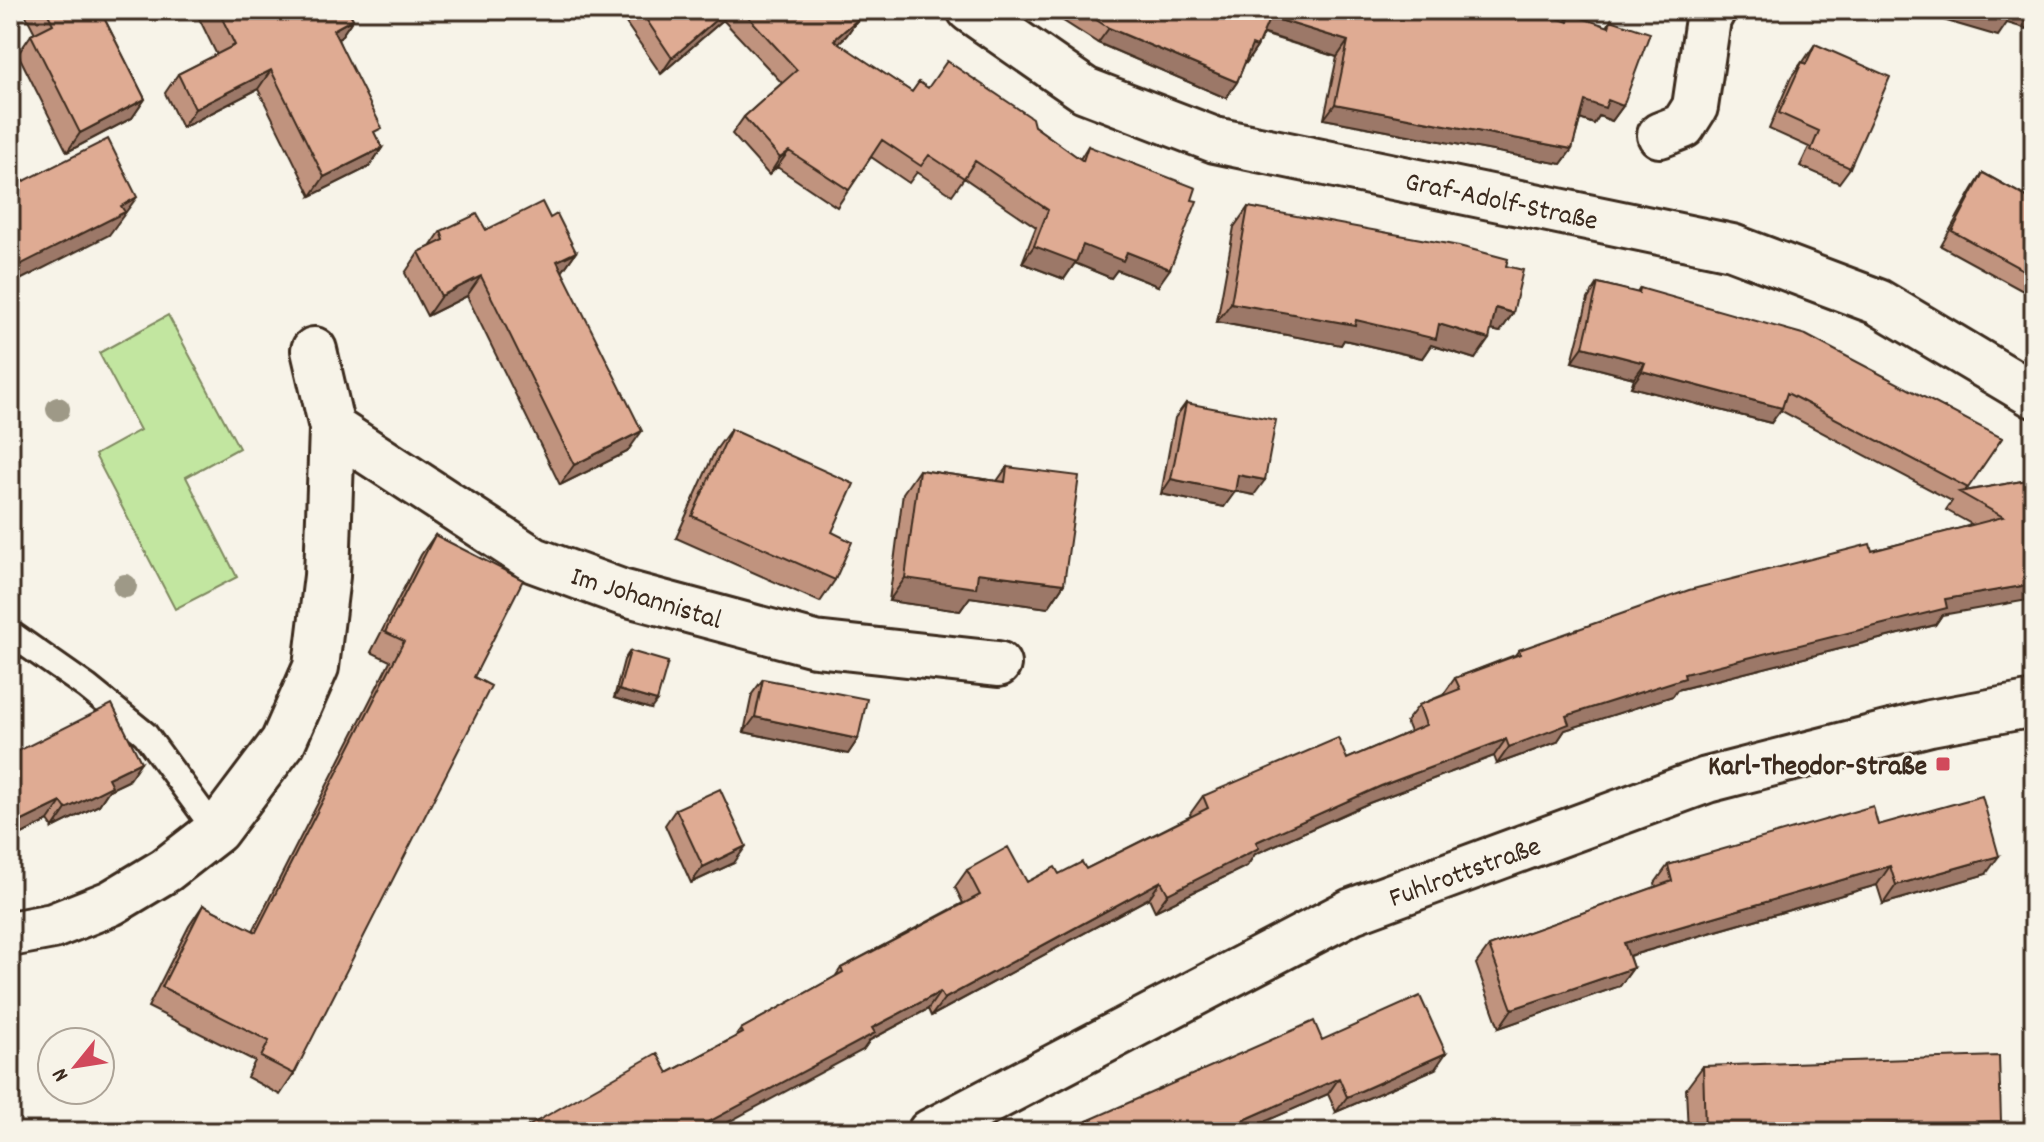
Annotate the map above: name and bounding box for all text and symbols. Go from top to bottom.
street label: Graf-Adolf-Straße [1401,164,1601,244]
street label: Im Johannistal [565,559,726,643]
place label: Karl-Theodor-Straße [1708,749,1927,789]
marker: Karl-Theodor-Straße [1934,755,1952,773]
street label: Fuhlrottstraße [1384,829,1547,921]
north arrow [36,1026,116,1106]
text: N [46,1062,78,1087]

